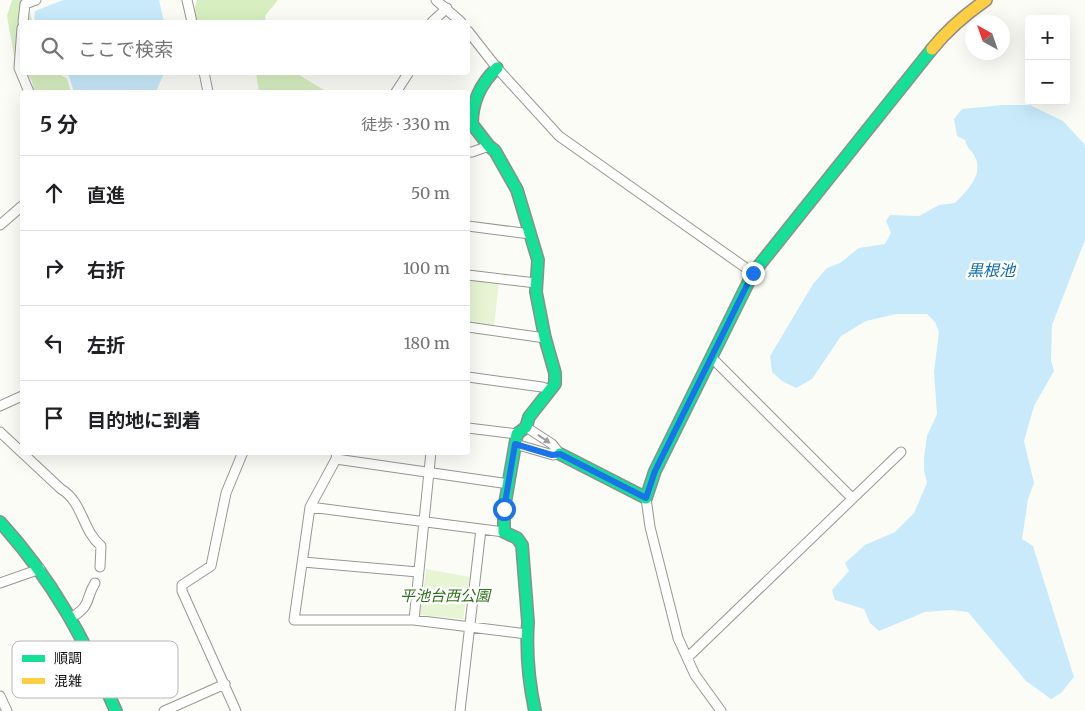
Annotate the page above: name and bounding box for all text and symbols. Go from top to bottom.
north arrow [965,15,1010,60]
map controls [1025,15,1070,105]
button: + [1025,15,1070,60]
search box [20,20,470,75]
icon: search [38,34,66,62]
text: ここで検索 [78,37,173,61]
button: − [1025,60,1070,105]
text: 5 分 [40,111,78,138]
text: 徒歩 · 330 m [361,114,450,134]
icon: ahead [40,179,68,207]
text: 直進 [87,183,125,207]
text: 50 m [411,183,450,203]
icon: right [40,254,68,282]
text: 右折 [87,258,125,282]
text: 100 m [403,258,450,278]
water label: 黒根池 [967,260,1017,280]
route end [742,262,765,285]
icon: left [40,329,68,357]
text: 左折 [87,333,125,357]
text: 180 m [404,333,450,353]
icon: arrive [40,404,68,432]
text: 目的地に到着 [87,408,201,432]
one-way arrow [538,434,551,444]
route start [493,498,516,521]
park label: 平池台西公園 [400,586,492,605]
legend [12,641,178,698]
text: 順調 [54,649,82,667]
text: 混雑 [54,672,82,690]

